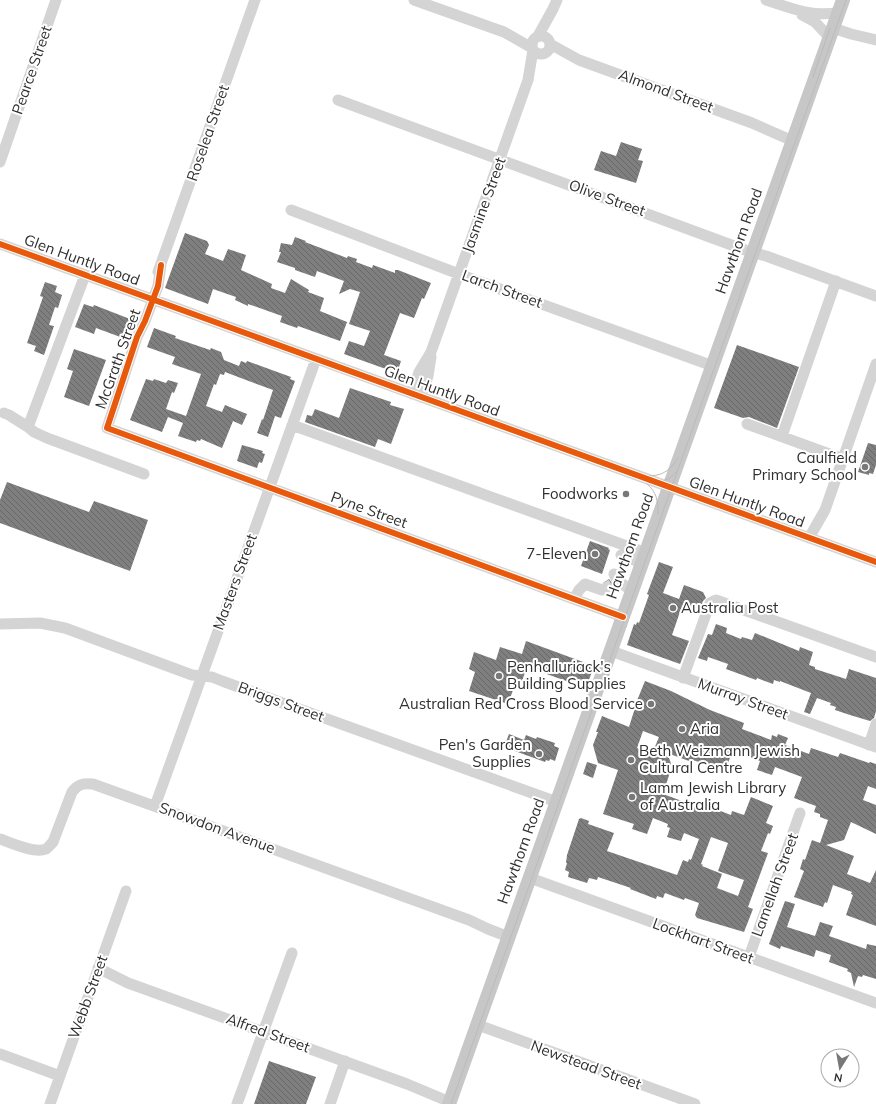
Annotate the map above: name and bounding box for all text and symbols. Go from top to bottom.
street label: Pearce Street [7,23,56,117]
street label: Almond Street [616,65,716,116]
street label: Roselea Street [182,82,233,183]
street label: Jasmine Street [457,154,510,255]
street label: Olive Street [566,175,648,220]
street label: Hawthorn Road [711,185,766,296]
street label: Glen Huntly Road [22,230,143,289]
street label: Larch Street [459,265,545,312]
street label: McGrath Street [91,306,144,411]
street label: Glen Huntly Road [382,361,503,420]
place label: Caulfield Primary School [752,448,857,484]
marker: Caulfield Primary School [860,462,870,472]
street label: Glen Huntly Road [687,472,808,531]
place label: Foodworks [542,484,618,503]
street label: Pyne Street [328,487,410,532]
marker: Foodworks [621,489,631,499]
street label: Hawthorn Road [602,490,657,601]
street label: Masters Street [208,531,261,632]
place label: 7-Eleven [526,544,587,563]
marker: 7-Eleven [590,549,600,559]
place label: Australia Post [681,598,778,617]
marker: Australia Post [668,603,678,613]
place label: Penhalluriack's Building Supplies [507,657,626,693]
marker: Penhalluriack's Building Supplies [494,671,504,681]
street label: Murray Street [695,673,791,724]
street label: Briggs Street [236,677,327,726]
place label: Australian Red Cross Blood Service [399,694,643,713]
marker: Australian Red Cross Blood Service [646,699,656,709]
place label: Aria [690,719,719,738]
marker: Aria [677,724,687,734]
place label: Pen's Garden Supplies [439,735,531,771]
place label: Beth Weizmann Jewish Cultural Centre [639,741,800,777]
marker: Pen's Garden Supplies [534,749,544,759]
marker: Beth Weizmann Jewish Cultural Centre [626,755,636,765]
place label: Lamm Jewish Library of Australia [640,778,786,814]
marker: Lamm Jewish Library of Australia [627,792,637,802]
street label: Hawthorn Road [493,795,548,906]
street label: Snowdon Avenue [157,798,278,857]
street label: Lamellah Street [747,830,802,939]
street label: Lockhart Street [650,913,756,968]
street label: Webb Street [64,953,111,1041]
street label: Alfred Street [224,1009,313,1056]
street label: Newstead Street [528,1036,644,1093]
north arrow [820,1048,860,1088]
text: N [833,1070,844,1085]

